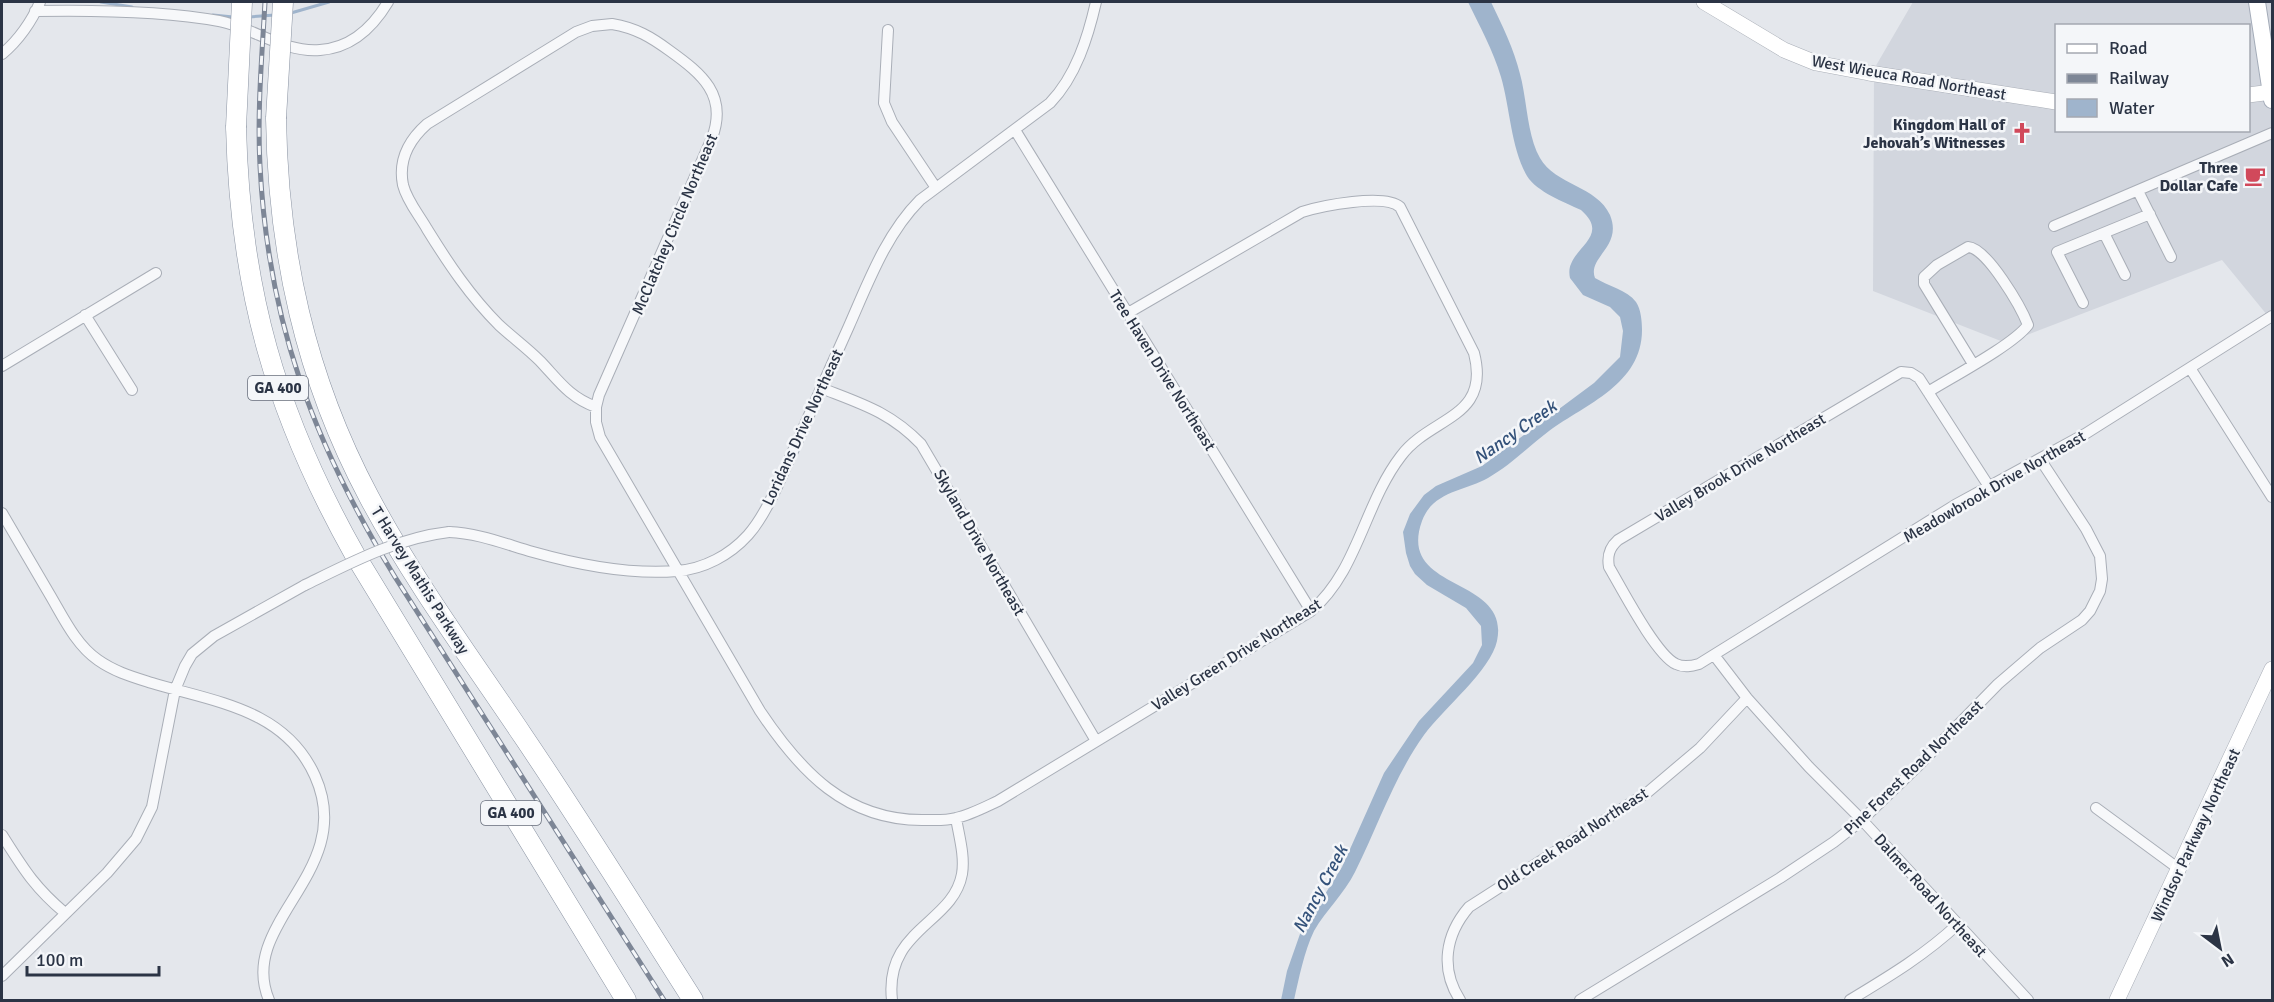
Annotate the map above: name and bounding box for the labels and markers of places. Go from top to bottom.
place label: Kingdom Hall of Jehovah’s Witnesses [1863,115,2006,153]
church icon: Kingdom Hall of Jehovah’s Witnesses [2010,121,2034,145]
place label: Three Dollar Cafe [2159,158,2238,196]
cafe icon: Three Dollar Cafe [2243,164,2267,188]

